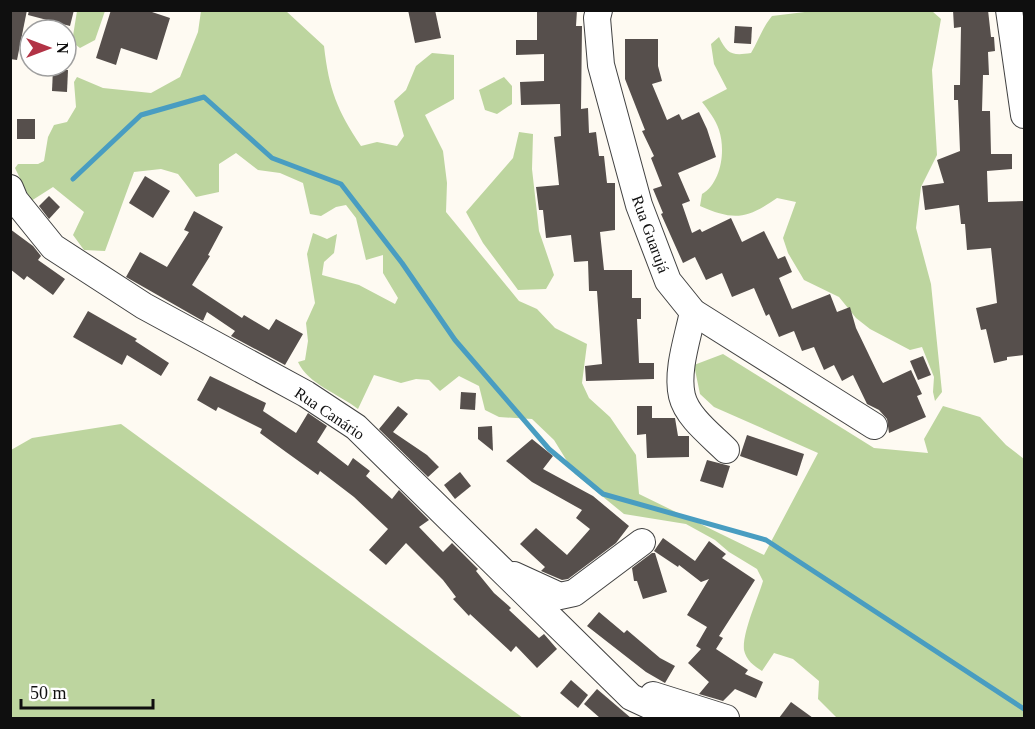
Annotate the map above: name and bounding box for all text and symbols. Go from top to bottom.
north arrow [18,18,78,78]
text: N [54,42,71,54]
street label: Rua Guarujá [628,193,672,276]
street label: Rua Canário [292,384,368,443]
scale bar [21,672,153,710]
text: 50 m [30,683,67,703]

